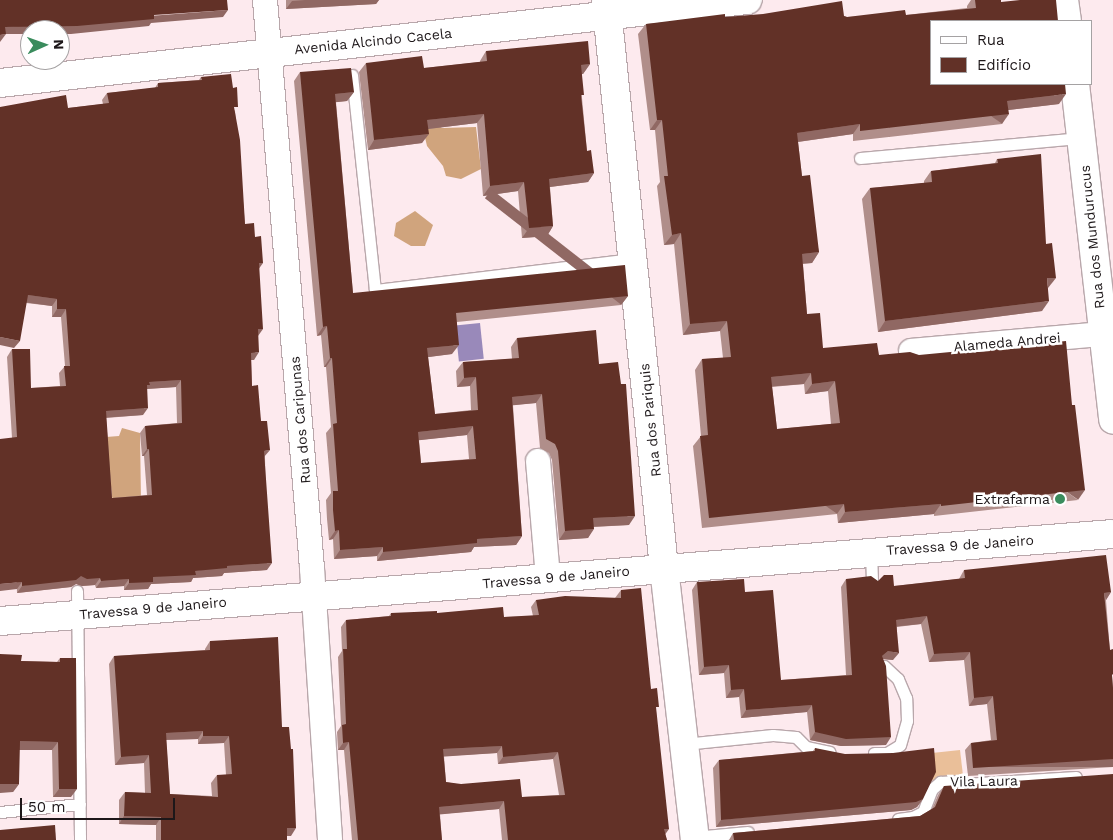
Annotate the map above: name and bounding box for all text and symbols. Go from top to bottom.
north arrow [20,20,70,70]
legend [930,20,1093,85]
street label: Avenida Alcindo Cacela [293,24,453,58]
text: Rua [977,31,1005,49]
text: N [51,39,67,50]
text: Edifício [977,56,1031,74]
street label: Rua dos Mundurucus [1076,164,1108,310]
street label: Alameda Andrei [952,329,1062,355]
street label: Rua dos Caripunas [286,355,314,485]
street label: Rua dos Pariquis [636,362,664,478]
place label: Extrafarma [974,491,1050,507]
marker: Extrafarma [1054,493,1066,505]
street label: Travessa 9 de Janeiro [885,531,1035,559]
street label: Travessa 9 de Janeiro [481,562,631,592]
street label: Travessa 9 de Janeiro [78,593,228,623]
street label: Vila Laura [950,772,1018,790]
scale bar [22,788,178,820]
text: 50 m [28,798,65,816]

